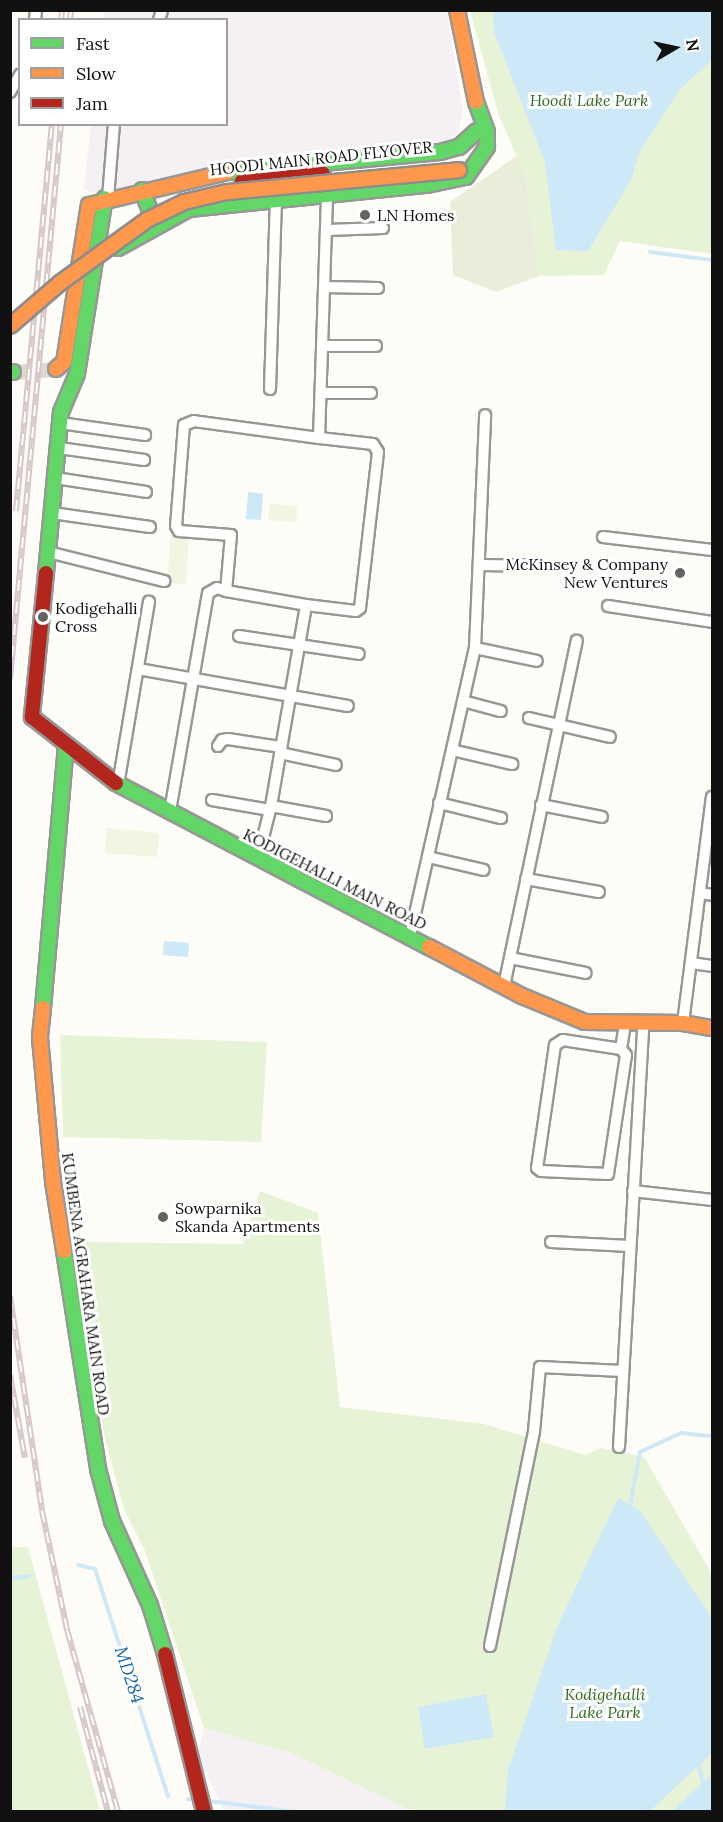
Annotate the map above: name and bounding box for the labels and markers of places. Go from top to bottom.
place label: LN Homes [377,205,455,225]
marker: LN Homes [358,208,372,222]
place label: McKinsey & Company New Ventures [505,554,668,592]
marker: McKinsey & Company New Ventures [673,566,687,580]
place label: Kodigehalli Cross [55,598,138,636]
marker: Kodigehalli Cross [36,610,50,624]
place label: Sowparnika Skanda Apartments [175,1198,320,1236]
marker: Sowparnika Skanda Apartments [156,1210,170,1224]

